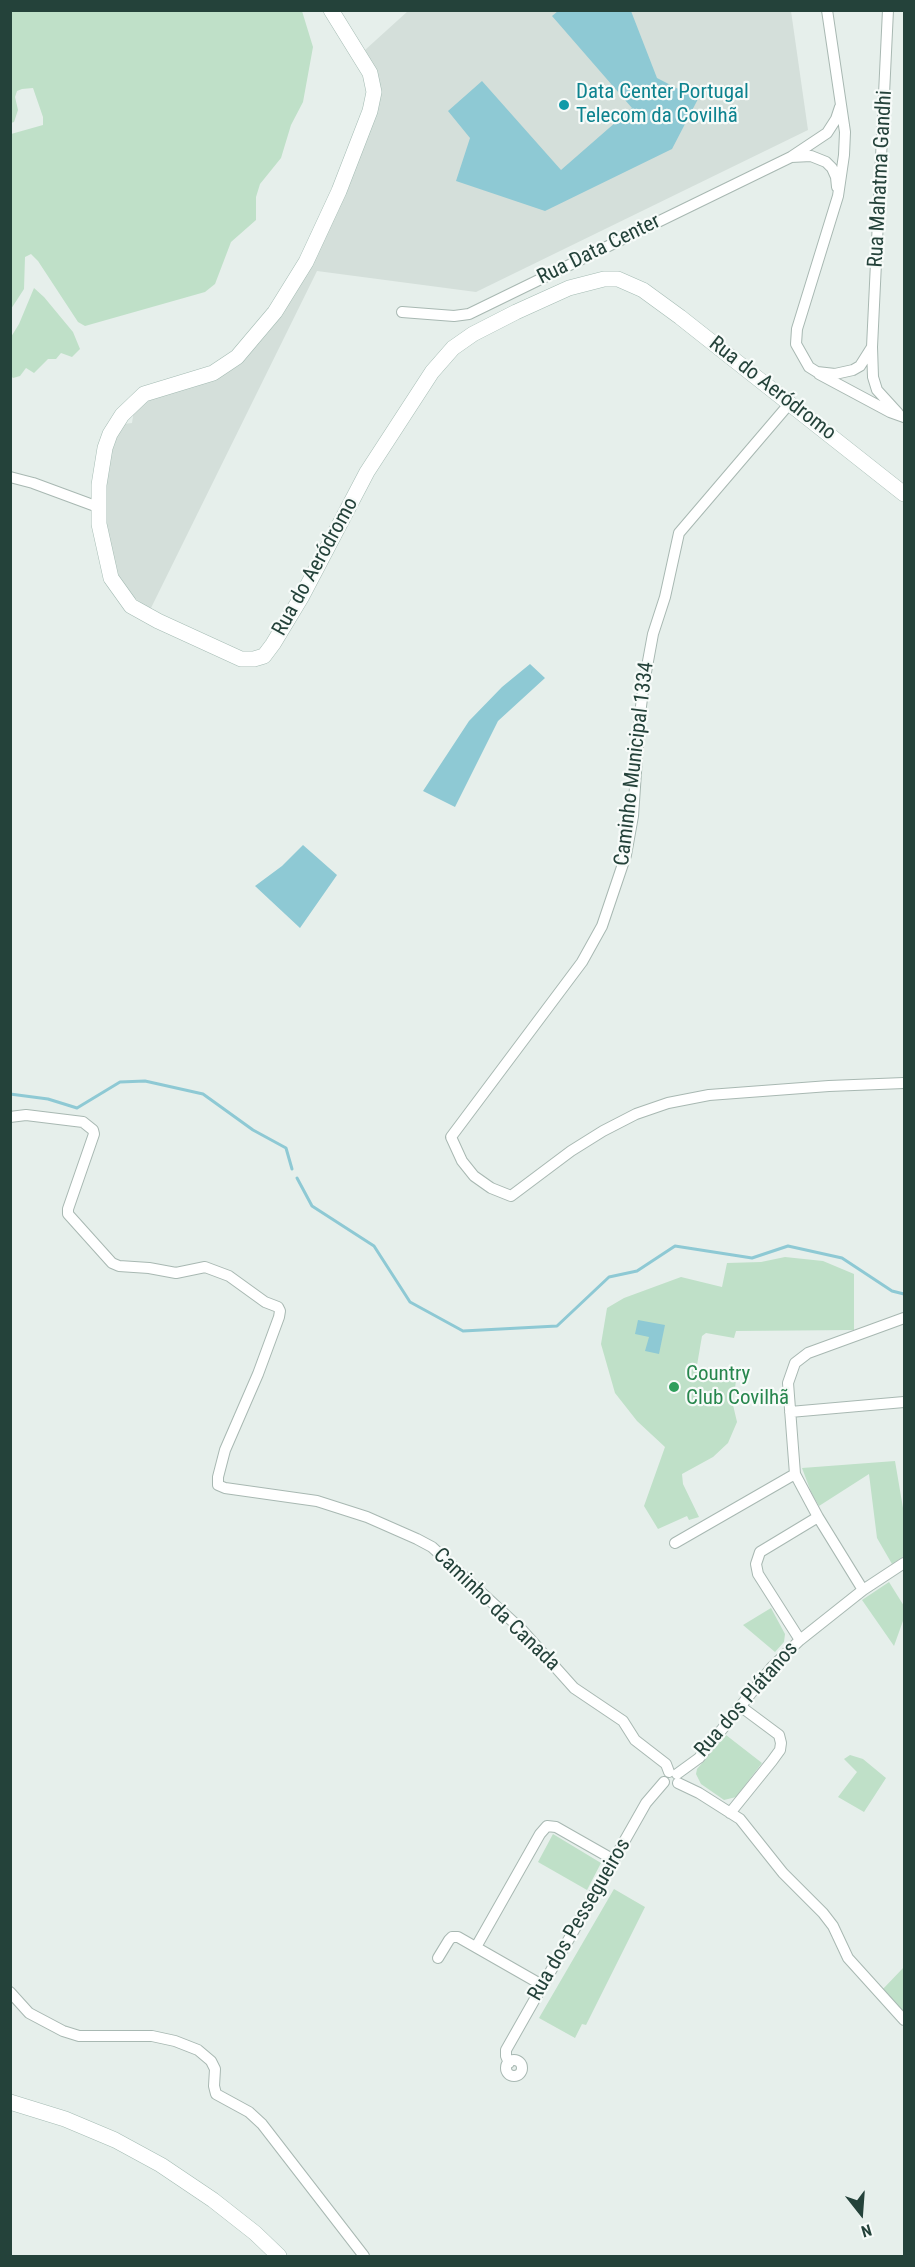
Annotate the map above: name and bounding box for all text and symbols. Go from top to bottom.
place label: Data Center Portugal Telecom da Covilhã [576,80,749,130]
street label: Rua Mahatma Gandhi [864,90,898,268]
marker: Data Center Portugal Telecom da Covilhã [557,98,571,112]
street label: Rua Data Center [533,209,665,291]
street label: Rua do Aeródromo [704,332,840,446]
street label: Rua do Aeródromo [268,493,364,641]
street label: Caminho Municipal 1334 [610,661,660,867]
place label: Country Club Covilhã [686,1362,789,1412]
marker: Country Club Covilhã [667,1380,681,1394]
street label: Caminho da Canada [427,1543,565,1677]
street label: Rua dos Plátanos [690,1637,804,1763]
street label: Rua dos Pessegueiros [523,1834,637,2006]
north arrow [831,2183,891,2243]
text: N [859,2220,874,2241]

